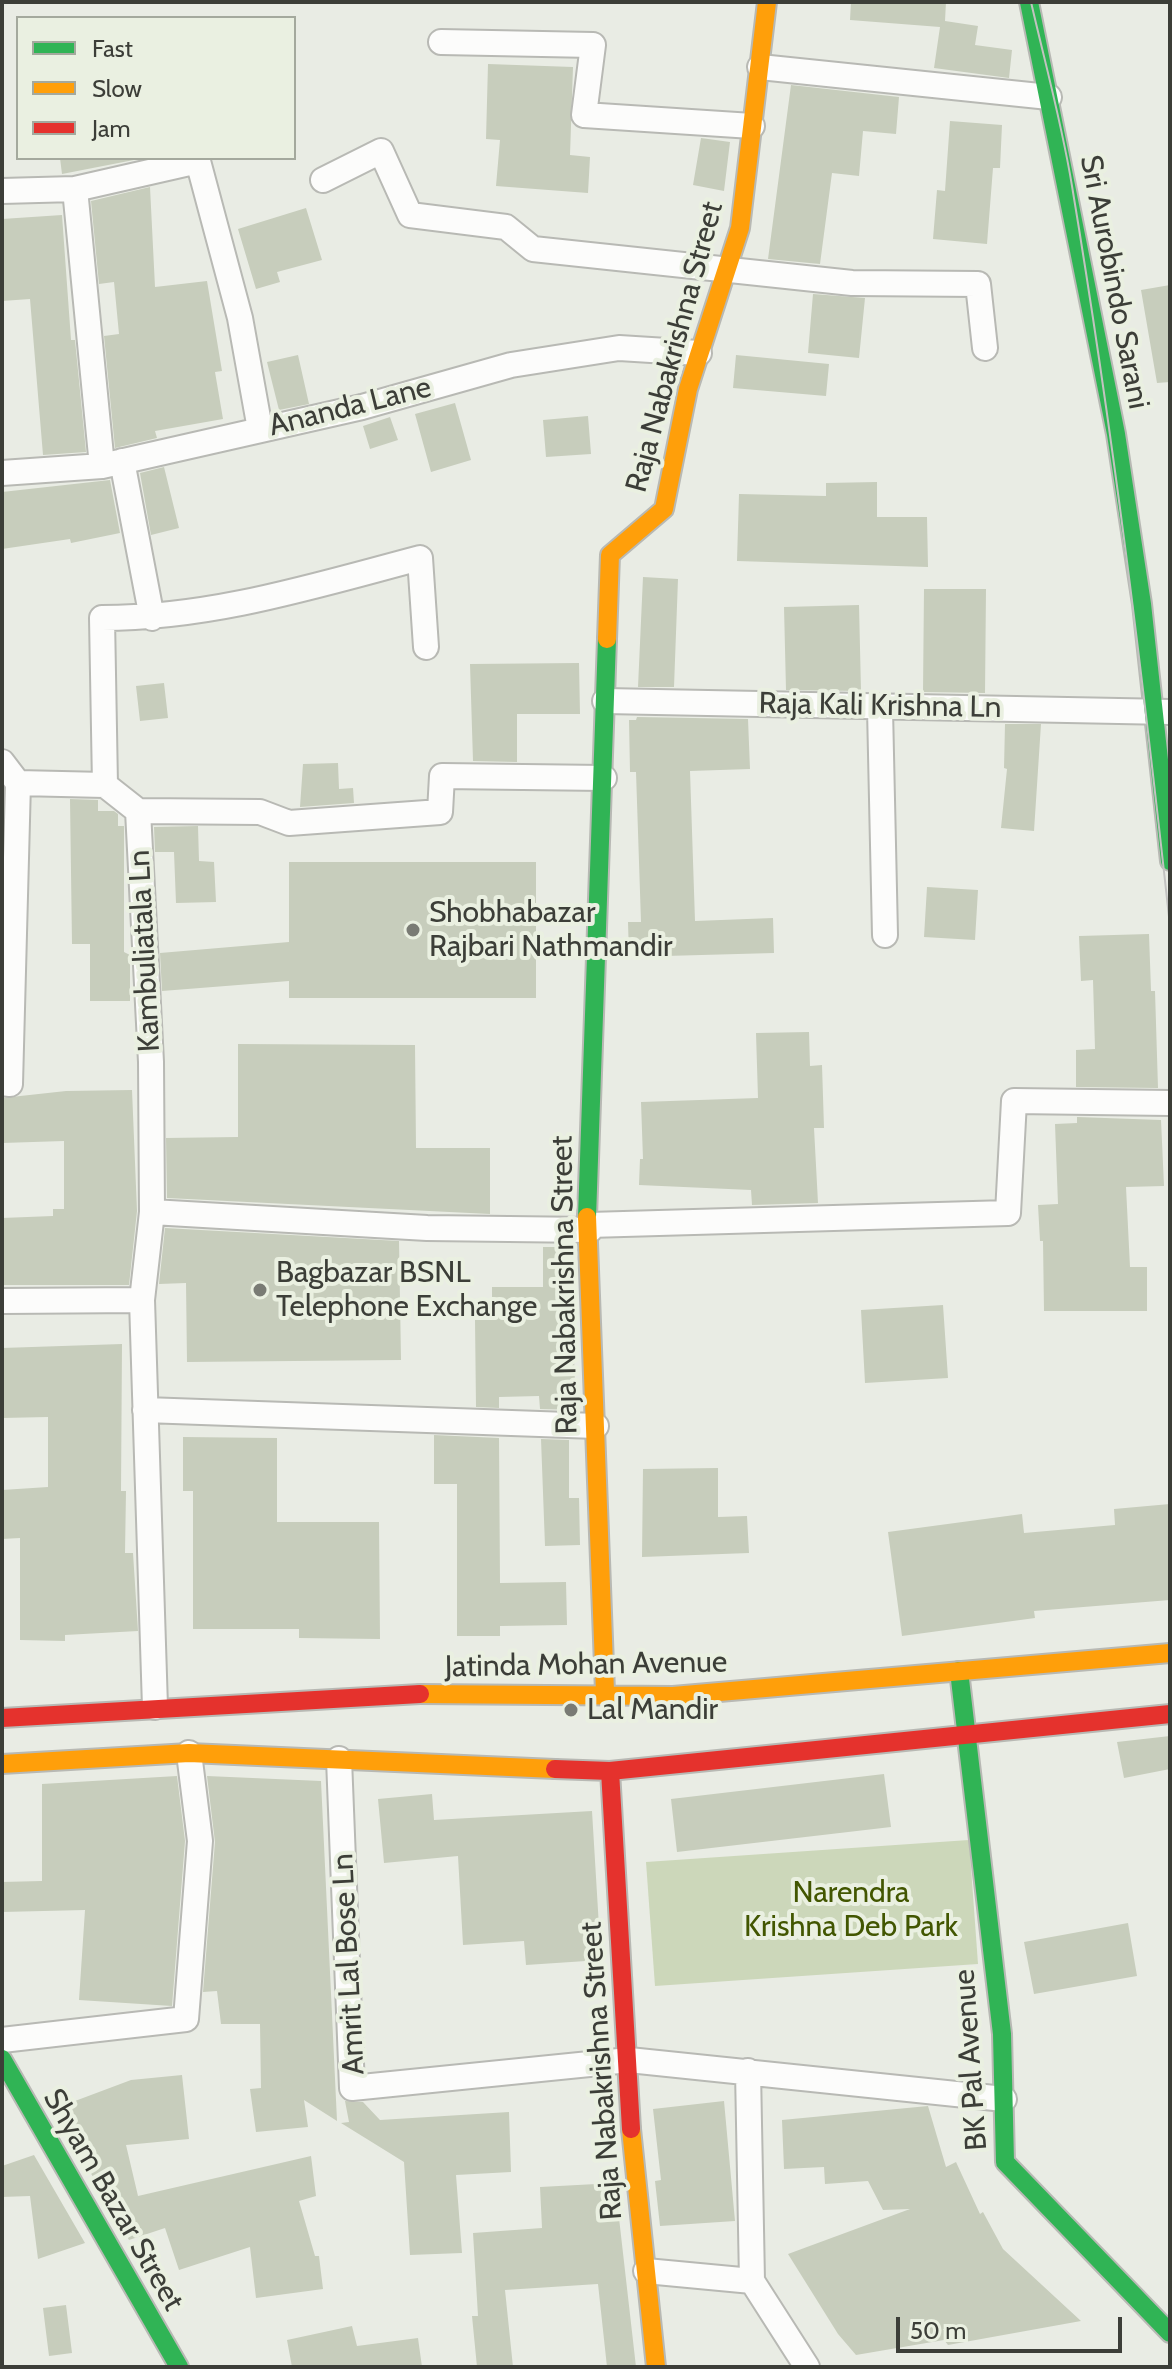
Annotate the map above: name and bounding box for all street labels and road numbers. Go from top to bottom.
street label: Sri Aurobindo Sarani [1072,152,1156,412]
street label: Raja Nabakrishna Street [619,198,731,496]
street label: Ananda Lane [265,369,435,445]
street label: Raja Kali Krishna Ln [758,686,1002,726]
street label: Kambuliatala Ln [122,849,168,1053]
street label: Raja Nabakrishna Street [544,1135,586,1435]
street label: Jatinda Mohan Avenue [445,1645,727,1685]
street label: Amrit Lal Bose Ln [325,1852,373,2076]
street label: Raja Nabakrishna Street [574,1921,630,2221]
street label: BK Pal Avenue [947,1968,995,2152]
street label: Shyam Bazar Street [35,2083,191,2317]

